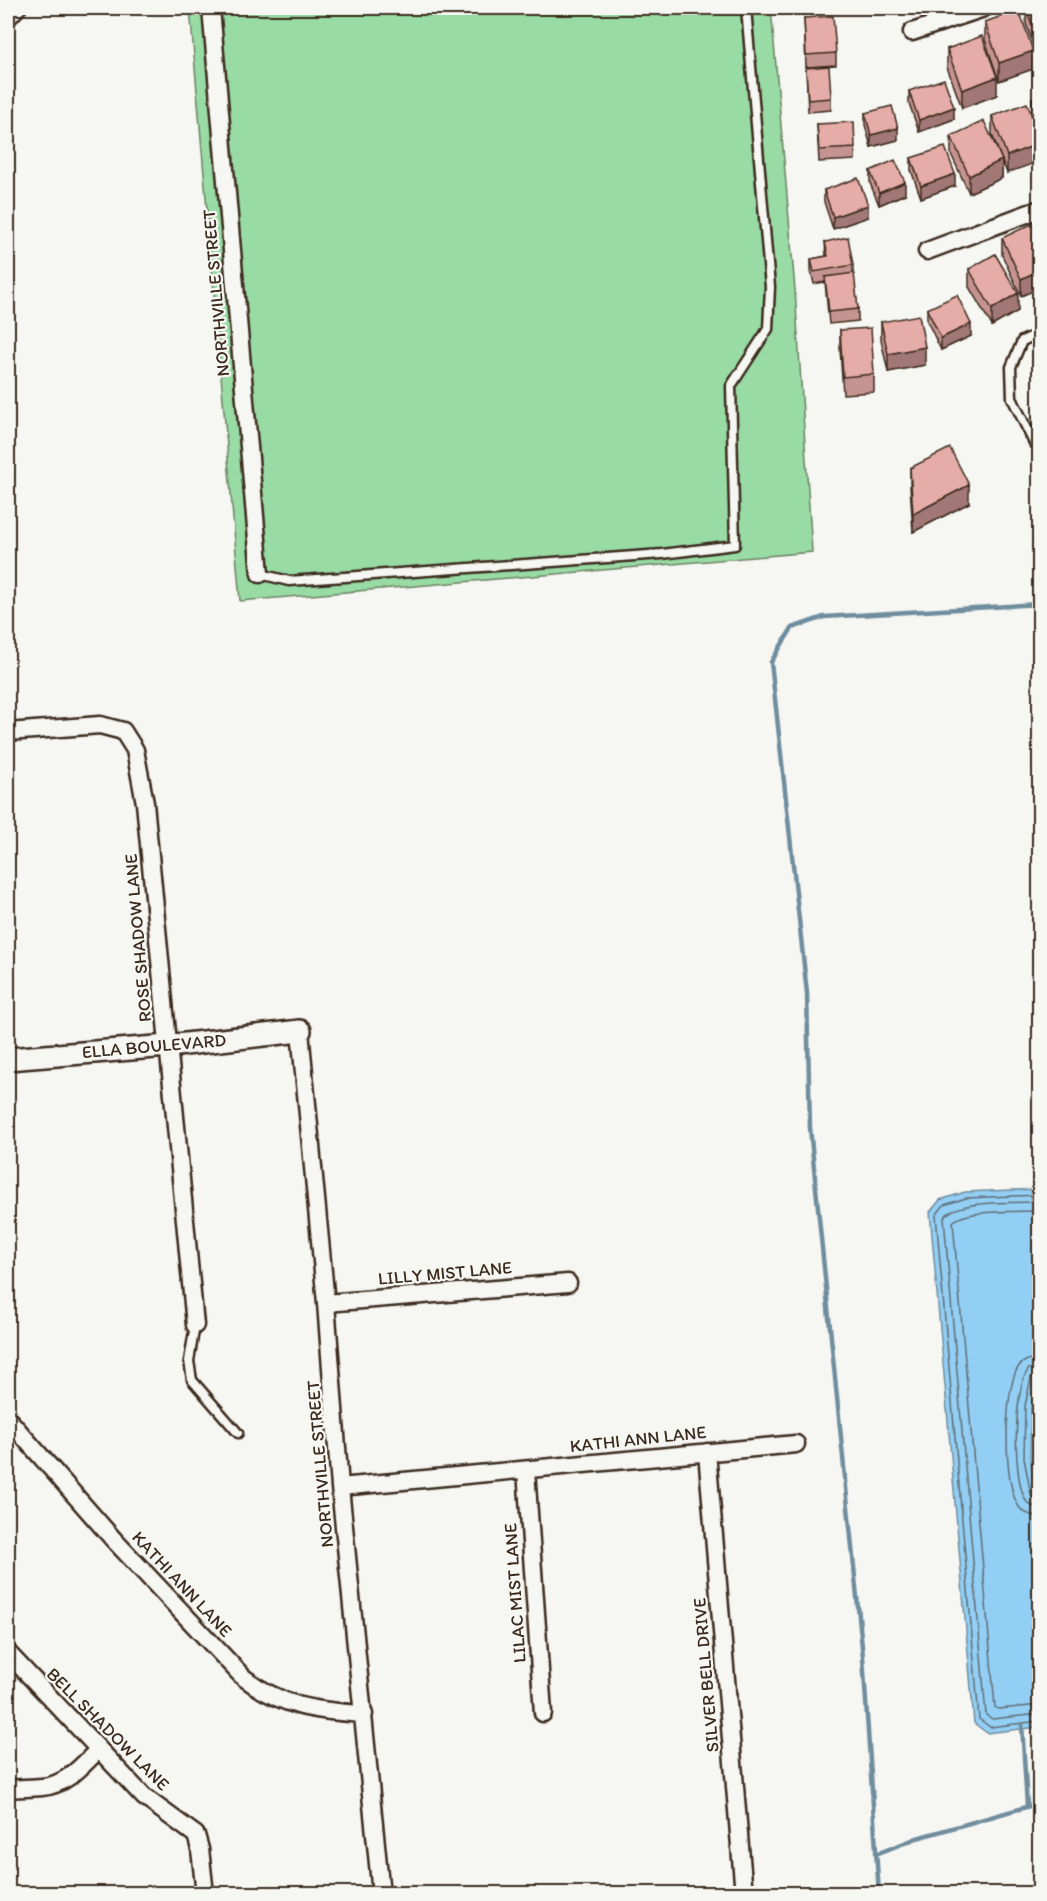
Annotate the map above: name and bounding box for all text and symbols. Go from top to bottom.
street label: NORTHVILLE STREET [198,209,234,377]
street label: ROSE SHADOW LANE [120,853,156,1023]
street label: ELLA BOULEVARD [81,1029,227,1063]
street label: LILLY MIST LANE [377,1256,513,1290]
street label: NORTHVILLE STREET [302,1380,338,1548]
street label: KATHI ANN LANE [569,1421,707,1457]
street label: LILAC MIST LANE [499,1522,531,1664]
street label: KATHI ANN LANE [127,1526,237,1642]
street label: SILVER BELL DRIVE [688,1597,724,1753]
street label: BELL SHADOW LANE [42,1663,174,1795]

